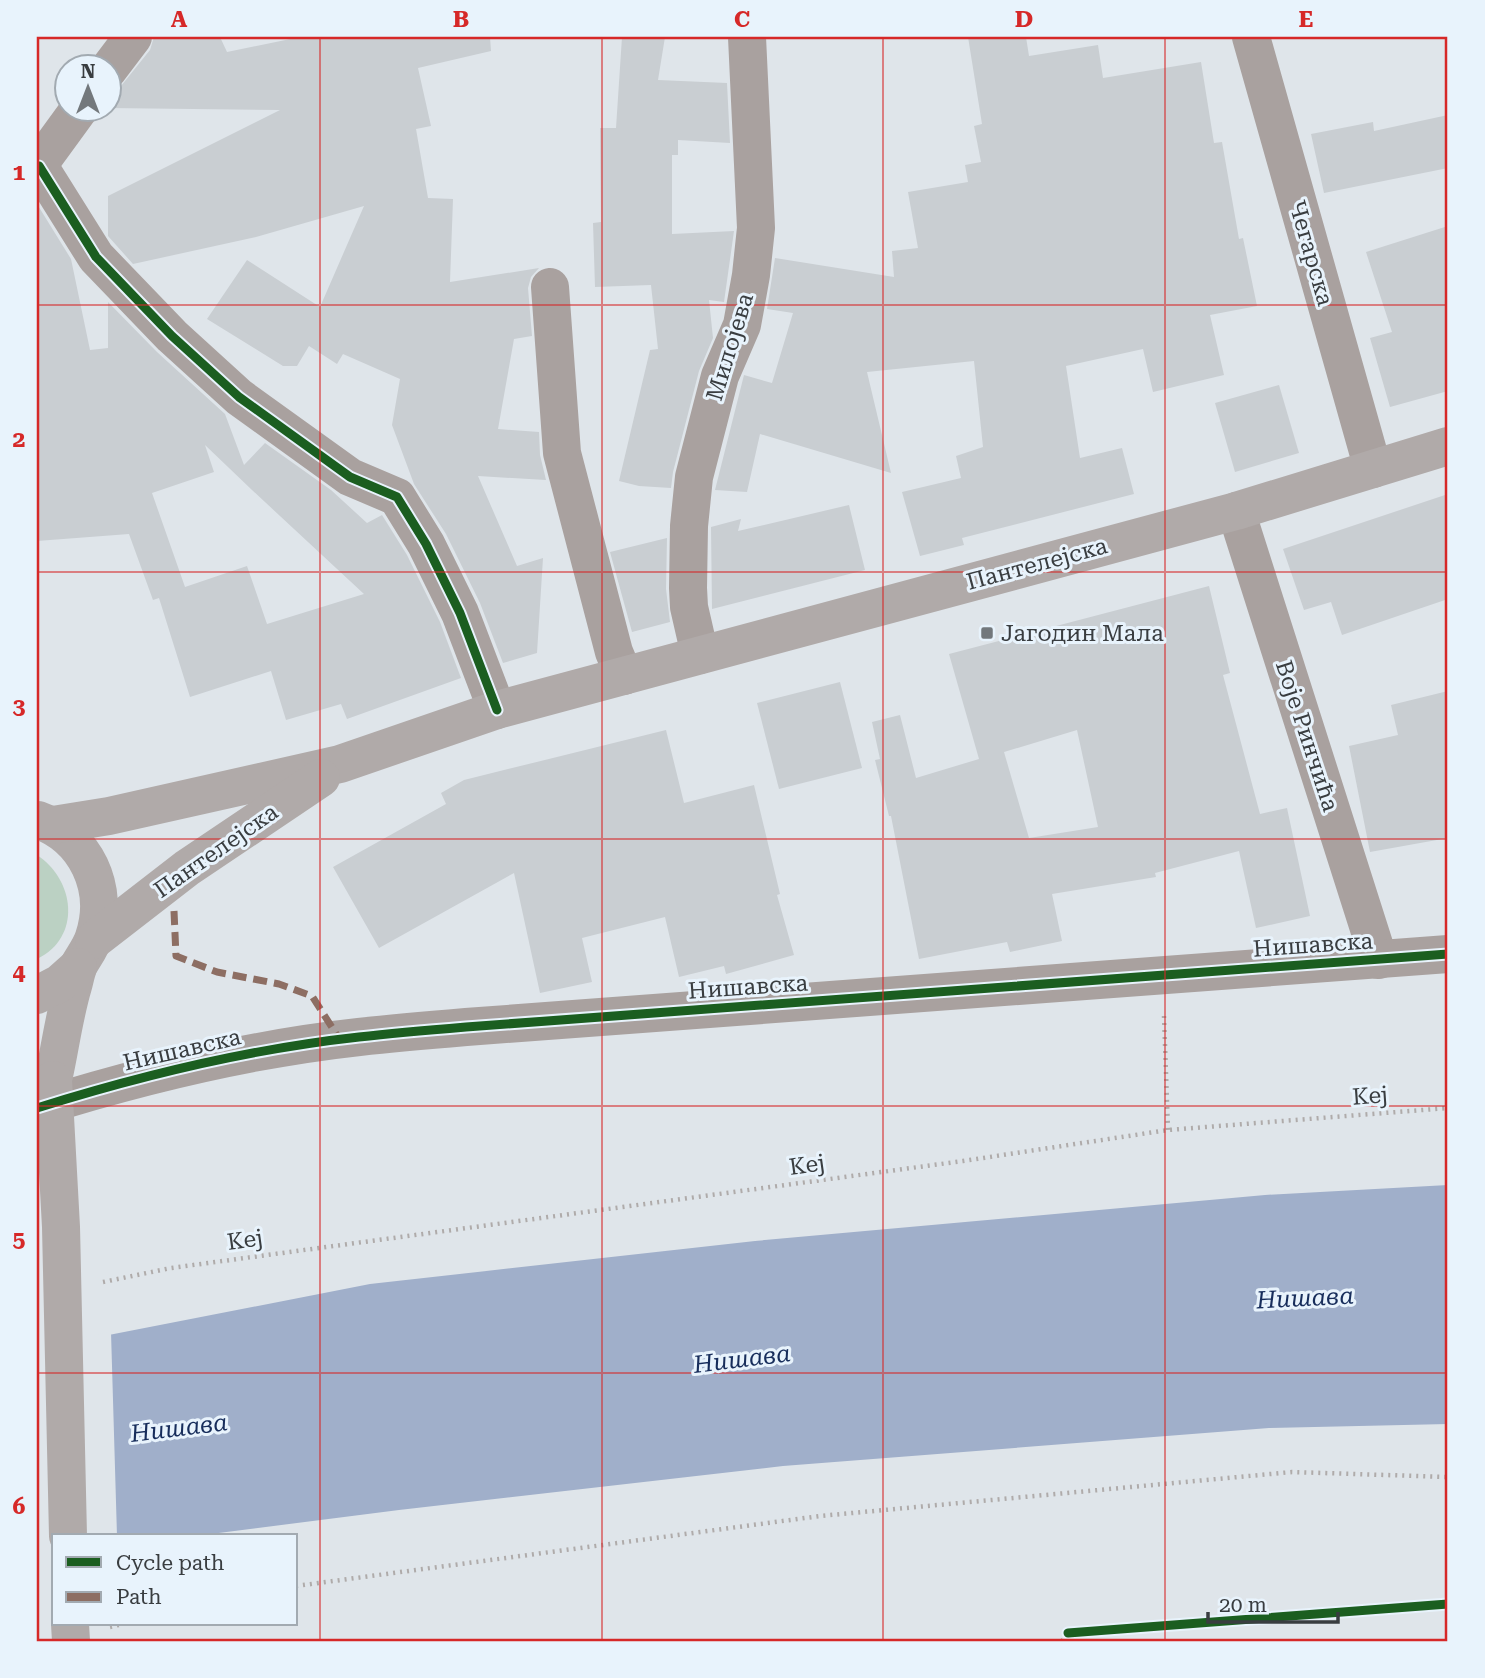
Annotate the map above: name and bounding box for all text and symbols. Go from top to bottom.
text: A [171,6,188,33]
text: B [453,6,469,33]
text: C [734,6,750,33]
text: D [1015,6,1033,33]
text: E [1299,6,1313,33]
north arrow [52,52,122,122]
text: N [81,60,96,83]
text: 1 [13,159,26,186]
street label: Чегарска [1283,197,1339,309]
street label: Милојева [701,289,759,404]
text: 2 [13,426,25,453]
street label: Пантелејска [964,532,1111,596]
place label: Јагодин Мала [1001,620,1164,647]
marker: Јагодин Мала [979,625,995,641]
street label: Воје Ринчића [1270,657,1344,815]
text: 3 [13,693,26,720]
street label: Пантелејска [149,798,283,904]
street label: Нишавска [1252,927,1374,963]
text: 4 [13,959,26,986]
street label: Нишавска [687,969,809,1005]
street label: Нишавска [120,1023,244,1077]
street label: Кеј [1351,1081,1389,1111]
street label: Кеј [787,1149,827,1181]
street label: Кеј [225,1224,265,1256]
text: 5 [13,1226,26,1253]
water label: Нишава [1255,1281,1354,1315]
water label: Нишава [691,1339,792,1379]
water label: Нишава [128,1408,229,1448]
text: 6 [13,1493,26,1520]
legend [52,1534,298,1626]
text: Cycle path [116,1551,225,1575]
scale bar [1208,1580,1338,1624]
text: Path [116,1585,162,1609]
text: 20 m [1219,1593,1267,1617]

